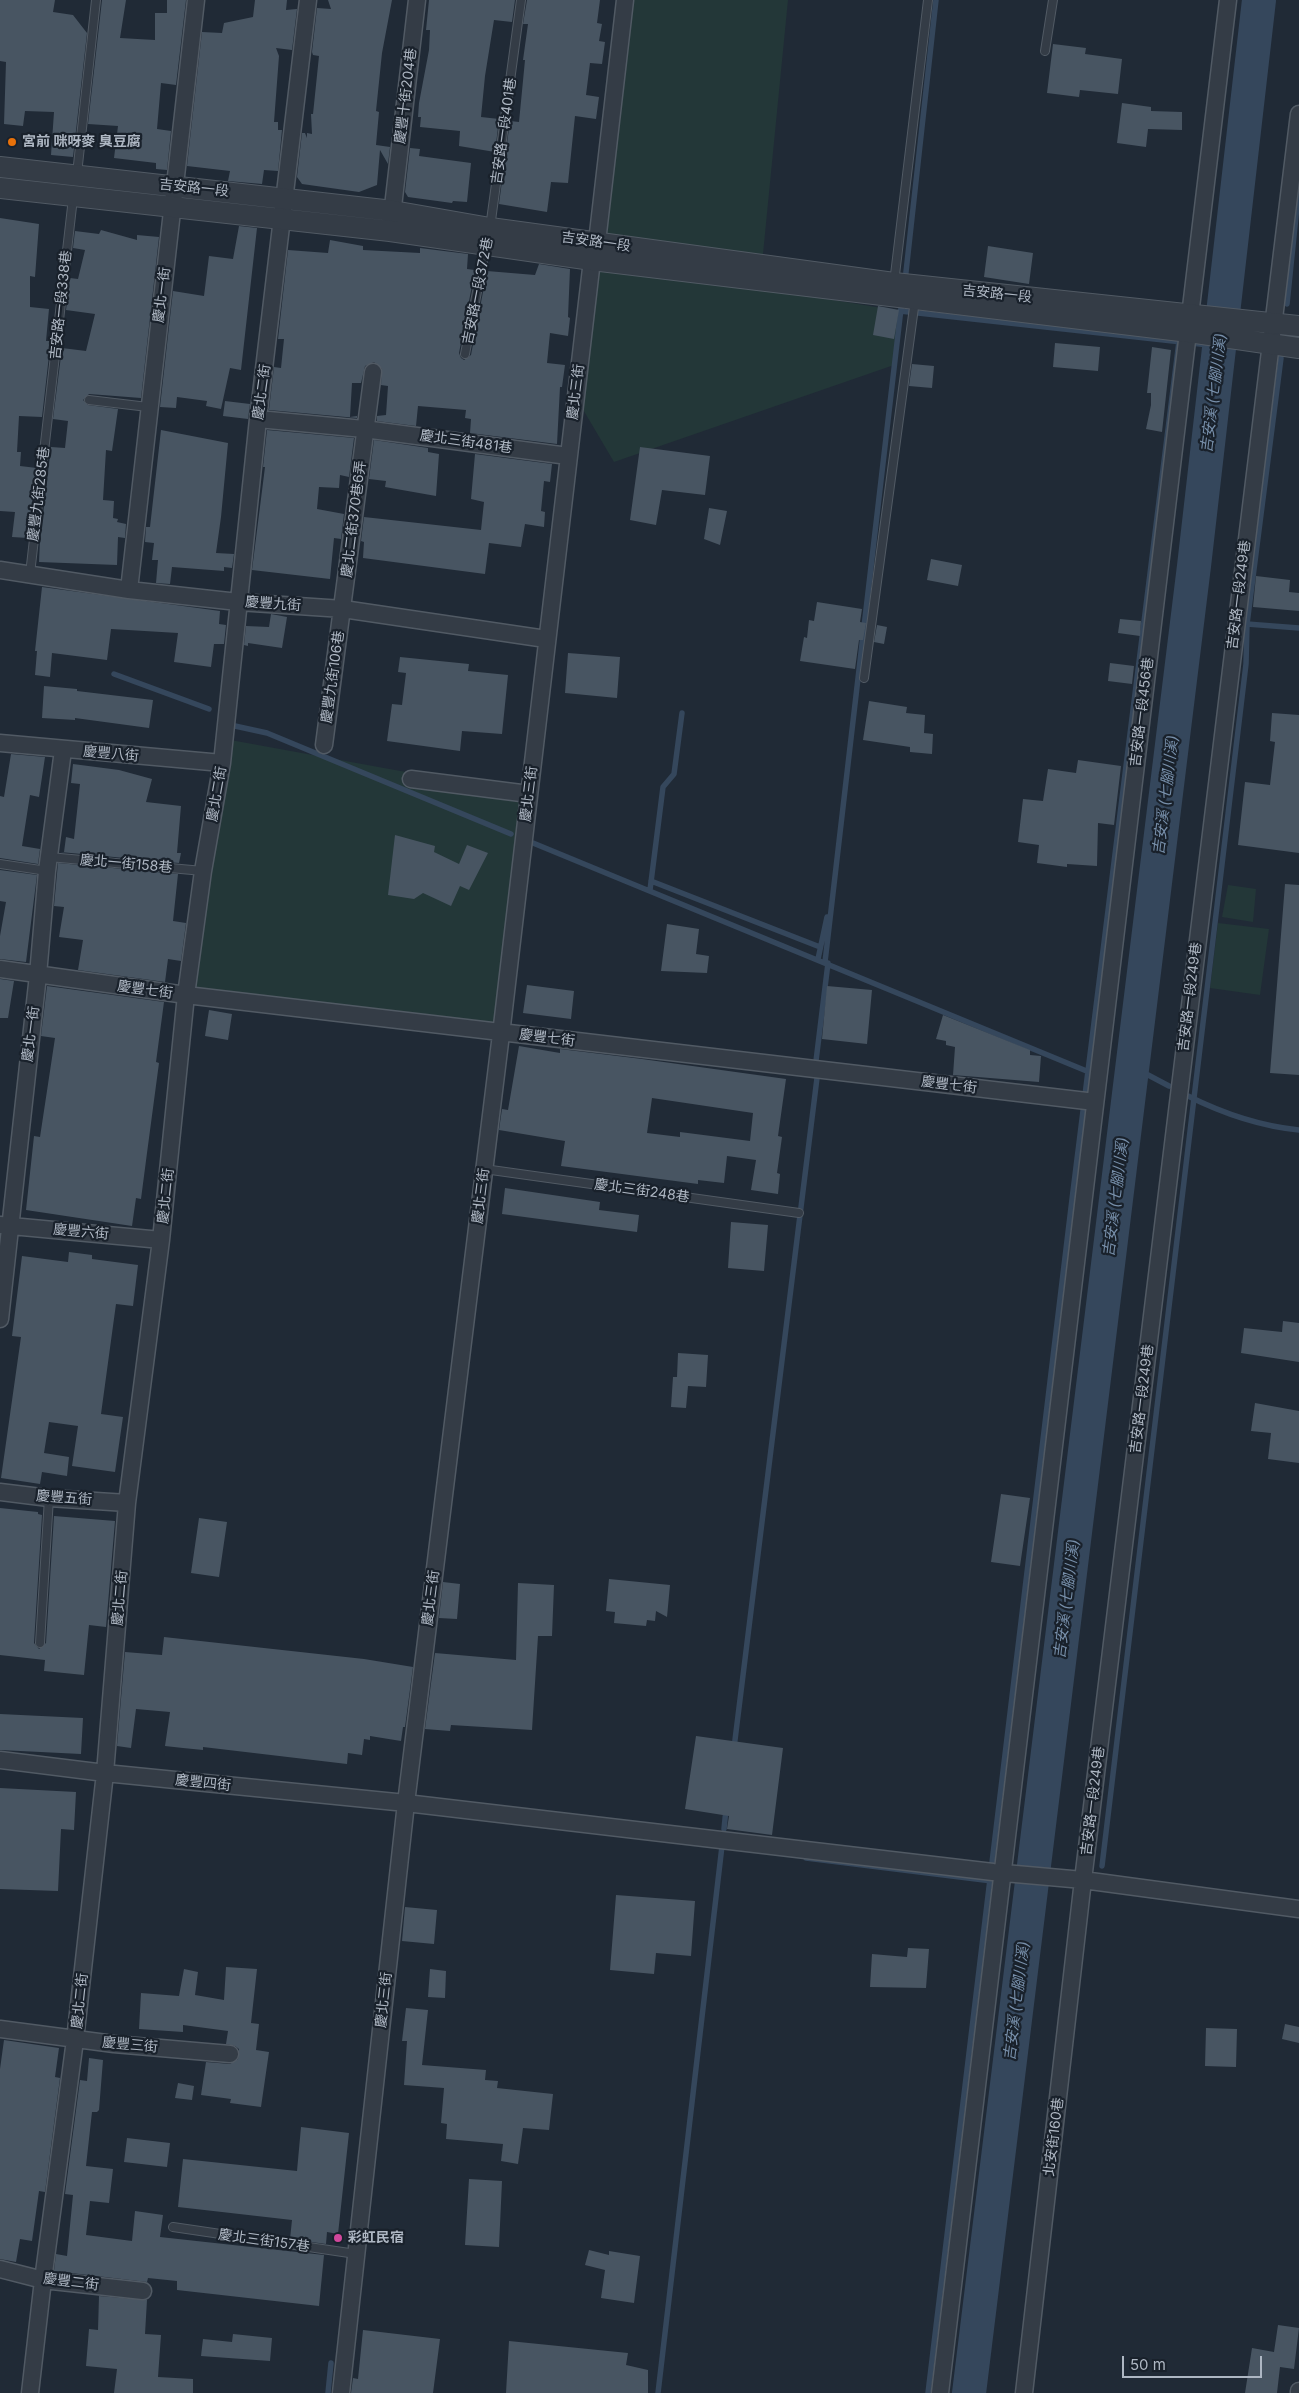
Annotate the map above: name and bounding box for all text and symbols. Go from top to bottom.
street label: 慶豐十街204巷 [392,47,420,145]
street label: 吉安路一段401巷 [488,77,520,185]
place label: 宮前 咪呀麥 臭豆腐 [22,134,141,150]
marker: 宮前 咪呀麥 臭豆腐 [6,136,18,148]
street label: 吉安路一段 [158,176,230,200]
street label: 吉安路一段 [560,229,632,255]
street label: 吉安路一段372巷 [459,236,497,346]
street label: 吉安路一段338巷 [47,249,75,361]
street label: 慶北一街 [150,266,174,324]
street label: 吉安路一段 [961,282,1033,306]
water label: 吉安溪 (七腳川溪) [1198,332,1230,454]
street label: 慶北二街 [250,363,274,421]
street label: 慶北三街 [564,363,588,421]
street label: 慶北三街481巷 [419,427,513,457]
street label: 慶豐九街285巷 [25,445,53,543]
street label: 慶北二街370巷6弄 [338,459,370,579]
street label: 吉安路一段249巷 [1224,539,1254,651]
street label: 慶豐九街 [244,594,302,614]
street label: 慶豐九街106巷 [318,630,348,724]
street label: 吉安路一段456巷 [1127,656,1157,768]
water label: 吉安溪 (七腳川溪) [1150,734,1182,856]
street label: 慶豐八街 [82,743,140,765]
street label: 慶北二街 [204,765,230,823]
street label: 慶北三街 [517,765,541,823]
street label: 慶北一街158巷 [79,852,173,876]
street label: 吉安路一段249巷 [1175,941,1205,1053]
street label: 慶豐七街 [116,978,174,1002]
street label: 慶北一街 [19,1005,43,1063]
street label: 慶豐七街 [518,1026,576,1050]
street label: 慶豐七街 [920,1073,978,1097]
water label: 吉安溪 (七腳川溪) [1100,1136,1132,1258]
street label: 慶北二街 [155,1167,177,1225]
street label: 慶北三街 [469,1167,493,1225]
street label: 慶北三街248巷 [593,1176,691,1206]
street label: 慶豐六街 [52,1221,110,1243]
street label: 吉安路一段249巷 [1127,1343,1157,1455]
street label: 慶豐五街 [35,1488,93,1508]
water label: 吉安溪 (七腳川溪) [1051,1538,1083,1660]
street label: 慶北二街 [109,1569,131,1627]
street label: 慶北三街 [419,1569,443,1627]
street label: 吉安路一段249巷 [1078,1745,1108,1857]
street label: 慶豐四街 [174,1772,232,1794]
water label: 吉安溪 (七腳川溪) [1001,1940,1033,2062]
street label: 慶北三街 [373,1971,395,2029]
street label: 慶北二街 [69,1972,91,2030]
street label: 慶豐三街 [101,2034,159,2056]
street label: 北安街160巷 [1041,2097,1067,2177]
street label: 慶北三街157巷 [217,2226,311,2256]
place label: 彩虹民宿 [348,2230,404,2246]
marker: 彩虹民宿 [332,2232,344,2244]
street label: 慶豐二街 [42,2270,100,2294]
scale bar [1124,2346,1264,2378]
text: 50 m [1130,2355,1166,2374]

